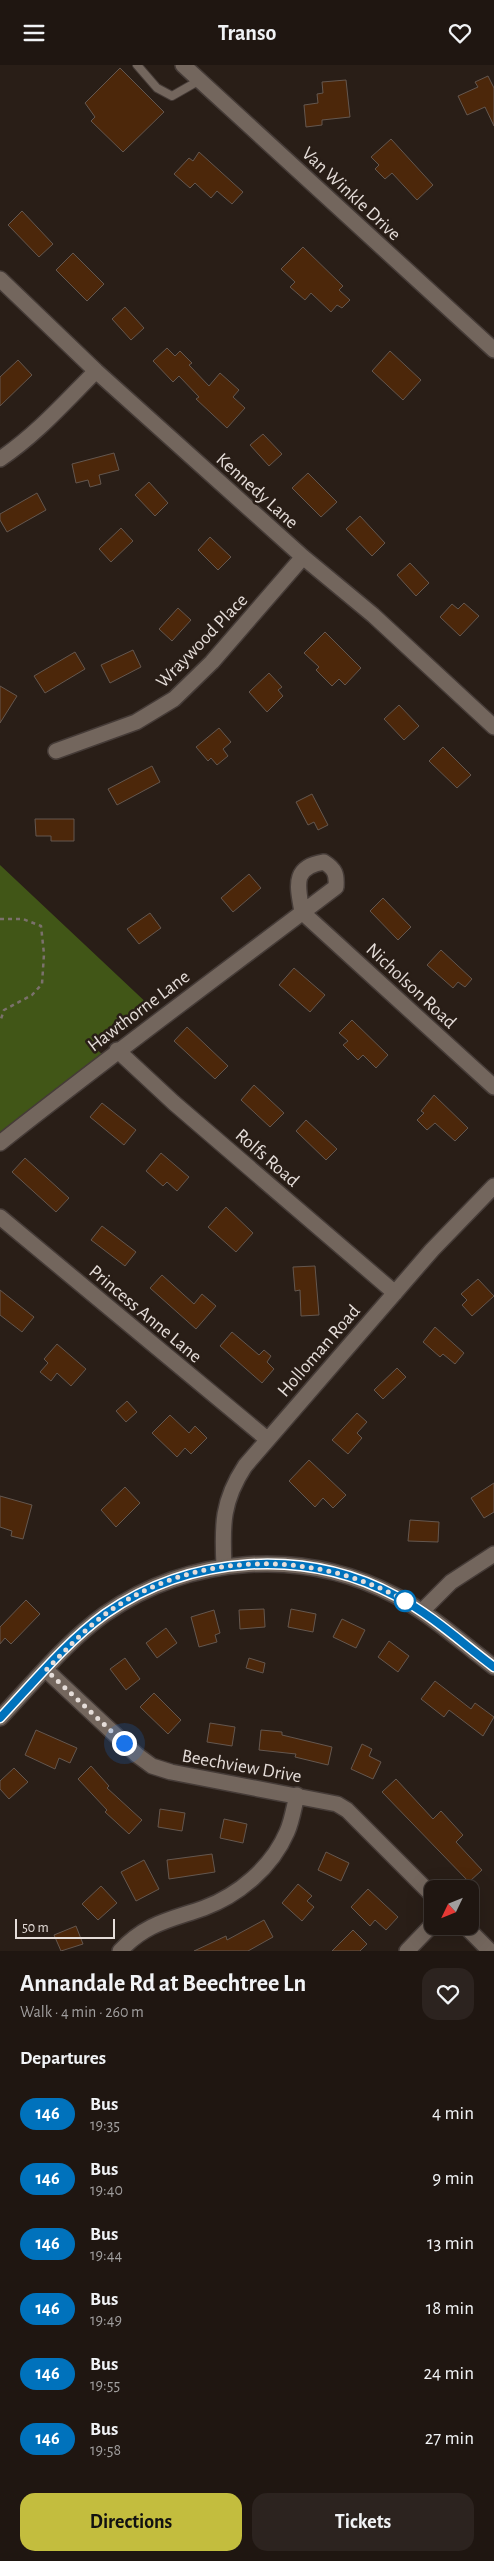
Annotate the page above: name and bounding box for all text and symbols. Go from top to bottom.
icon: menu [20,19,48,47]
icon: heart [446,19,474,47]
text: Transo [218,22,276,44]
street label: Van Winkle Drive [298,144,404,244]
street label: Kennedy Lane [212,450,302,533]
street label: Wraywood Place [153,590,251,692]
street label: Nicholson Road [362,940,460,1033]
street label: Hawthorne Lane [84,967,193,1055]
street label: Rolfs Road [231,1126,303,1191]
street label: Princess Anne Lane [85,1262,205,1367]
street label: Holloman Road [274,1301,364,1401]
unlabelled marker [394,1590,416,1612]
your location [112,1731,137,1756]
street label: Beechview Drive [180,1747,303,1786]
north arrow [424,1880,479,1935]
map controls [424,1880,479,1935]
scale bar [15,1916,115,1939]
text: 50 m [22,1921,49,1935]
button: heart [422,1968,474,2020]
text: Annandale Rd at Beechtree Ln [20,1972,306,1996]
text: Walk · 4 min · 260 m [20,2004,144,2020]
text: Departures [20,2049,106,2068]
text: Bus [90,2095,118,2114]
text: 4 min [432,2104,474,2123]
text: 146 [35,2105,60,2123]
text: 19:35 [90,2117,120,2133]
text: Bus [90,2160,118,2179]
text: 9 min [432,2169,474,2188]
text: 146 [35,2170,60,2188]
text: 19:40 [90,2182,123,2198]
text: Bus [90,2225,118,2244]
text: 13 min [427,2234,474,2253]
text: 146 [35,2235,60,2253]
text: 19:44 [90,2247,122,2263]
text: Bus [90,2290,118,2309]
text: 18 min [426,2299,474,2318]
text: 146 [35,2300,60,2318]
text: 19:49 [90,2312,122,2328]
text: Bus [90,2355,118,2374]
text: 24 min [423,2364,474,2383]
text: 146 [35,2365,60,2383]
text: 19:55 [90,2377,120,2393]
text: Bus [90,2420,118,2439]
text: 27 min [425,2429,474,2448]
text: 146 [35,2430,60,2448]
text: 19:58 [90,2442,121,2458]
button: Directions [20,2493,242,2551]
button: Tickets [252,2493,474,2551]

